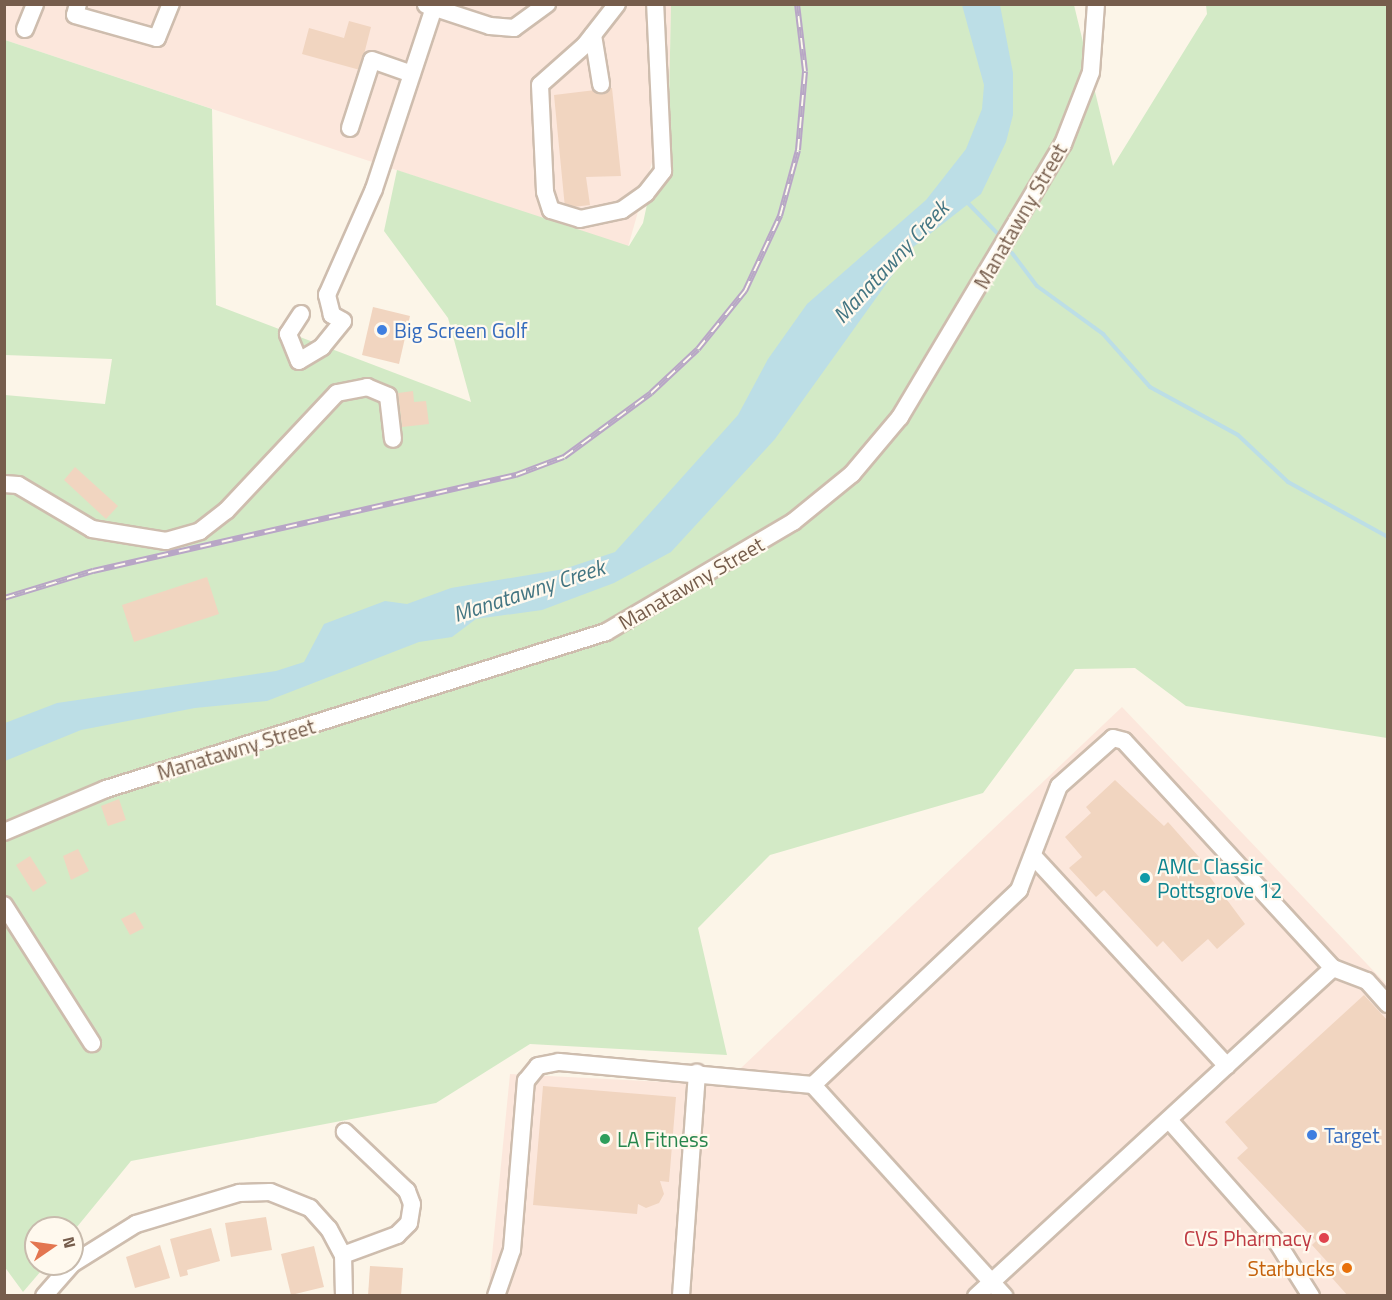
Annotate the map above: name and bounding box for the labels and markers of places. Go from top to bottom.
place label: Big Screen Golf [394,317,527,343]
marker: Big Screen Golf [375,323,389,337]
place label: AMC Classic Pottsgrove 12 [1157,853,1282,903]
marker: AMC Classic Pottsgrove 12 [1138,871,1152,885]
place label: Target [1324,1122,1380,1148]
place label: LA Fitness [617,1126,709,1152]
marker: Target [1305,1128,1319,1142]
marker: LA Fitness [598,1132,612,1146]
place label: CVS Pharmacy [1184,1225,1312,1251]
marker: CVS Pharmacy [1317,1231,1331,1245]
place label: Starbucks [1247,1255,1335,1281]
marker: Starbucks [1340,1261,1354,1275]

